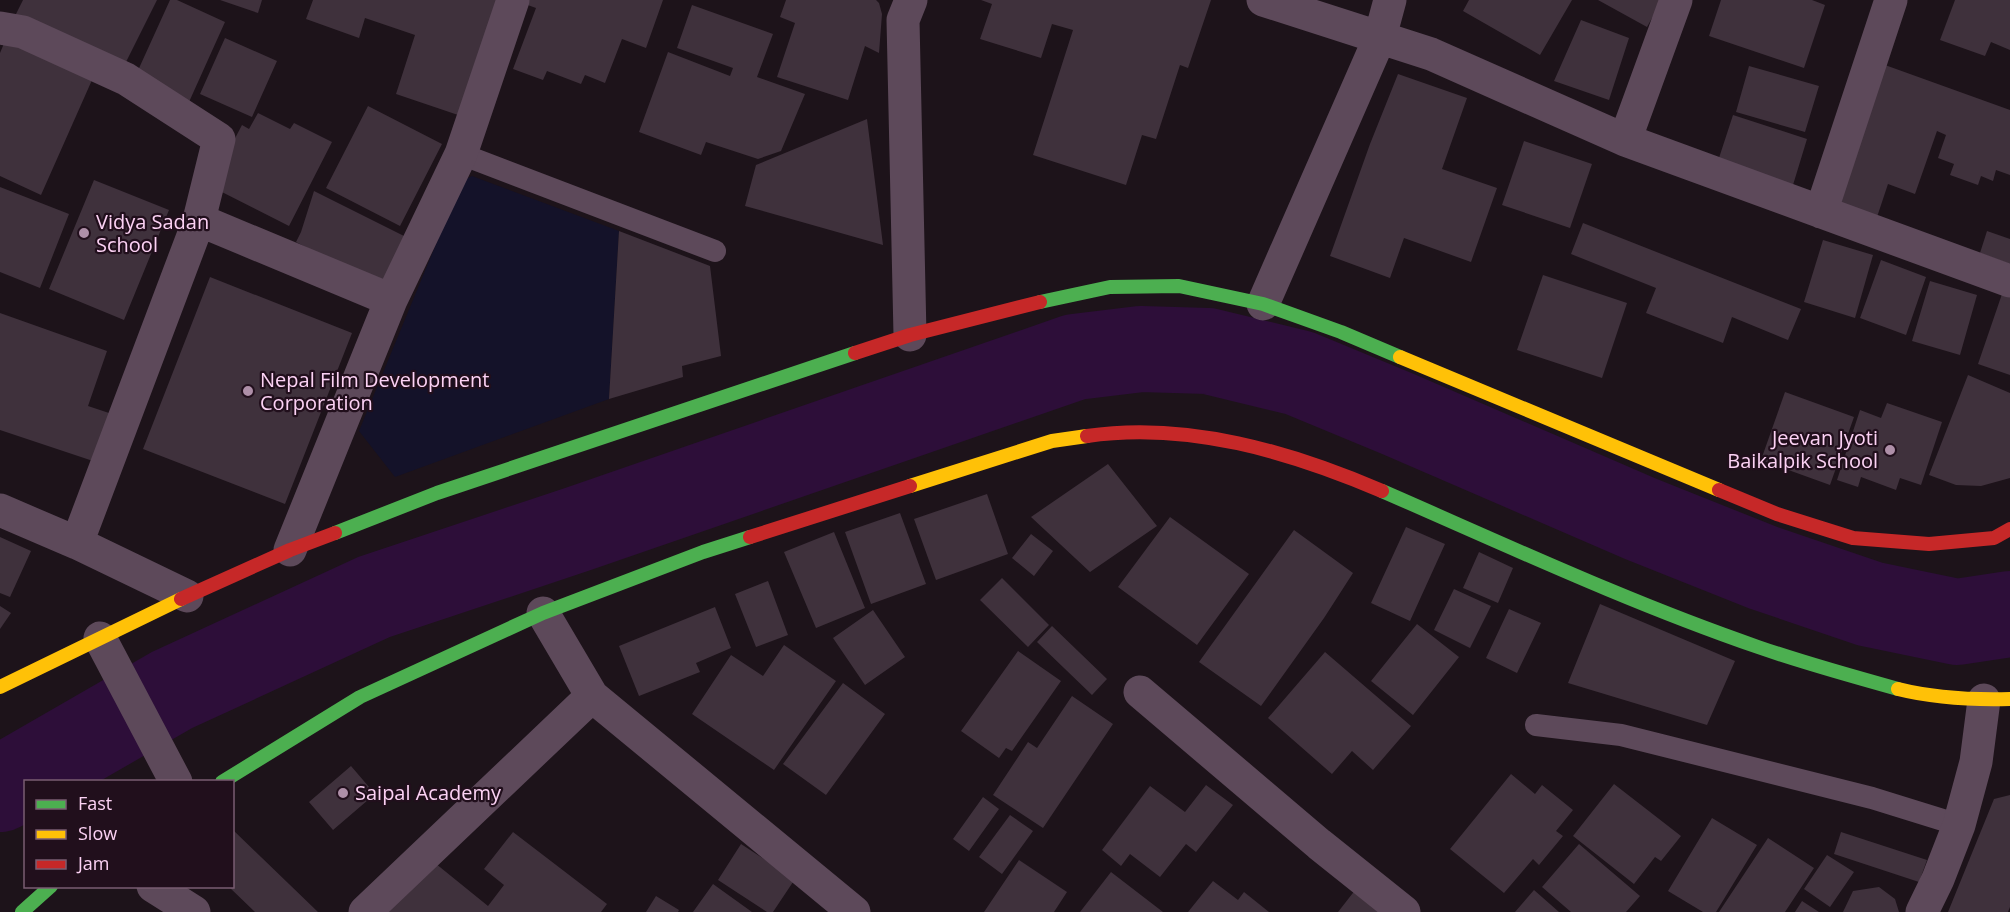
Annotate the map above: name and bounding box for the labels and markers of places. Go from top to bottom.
place label: Vidya Sadan School [96,208,209,258]
marker: Vidya Sadan School [77,226,91,240]
place label: Nepal Film Development Corporation [260,366,489,416]
marker: Nepal Film Development Corporation [241,384,255,398]
place label: Jeevan Jyoti Baikalpik School [1727,424,1878,474]
marker: Jeevan Jyoti Baikalpik School [1883,443,1897,457]
place label: Saipal Academy [355,779,502,806]
marker: Saipal Academy [336,786,350,800]

